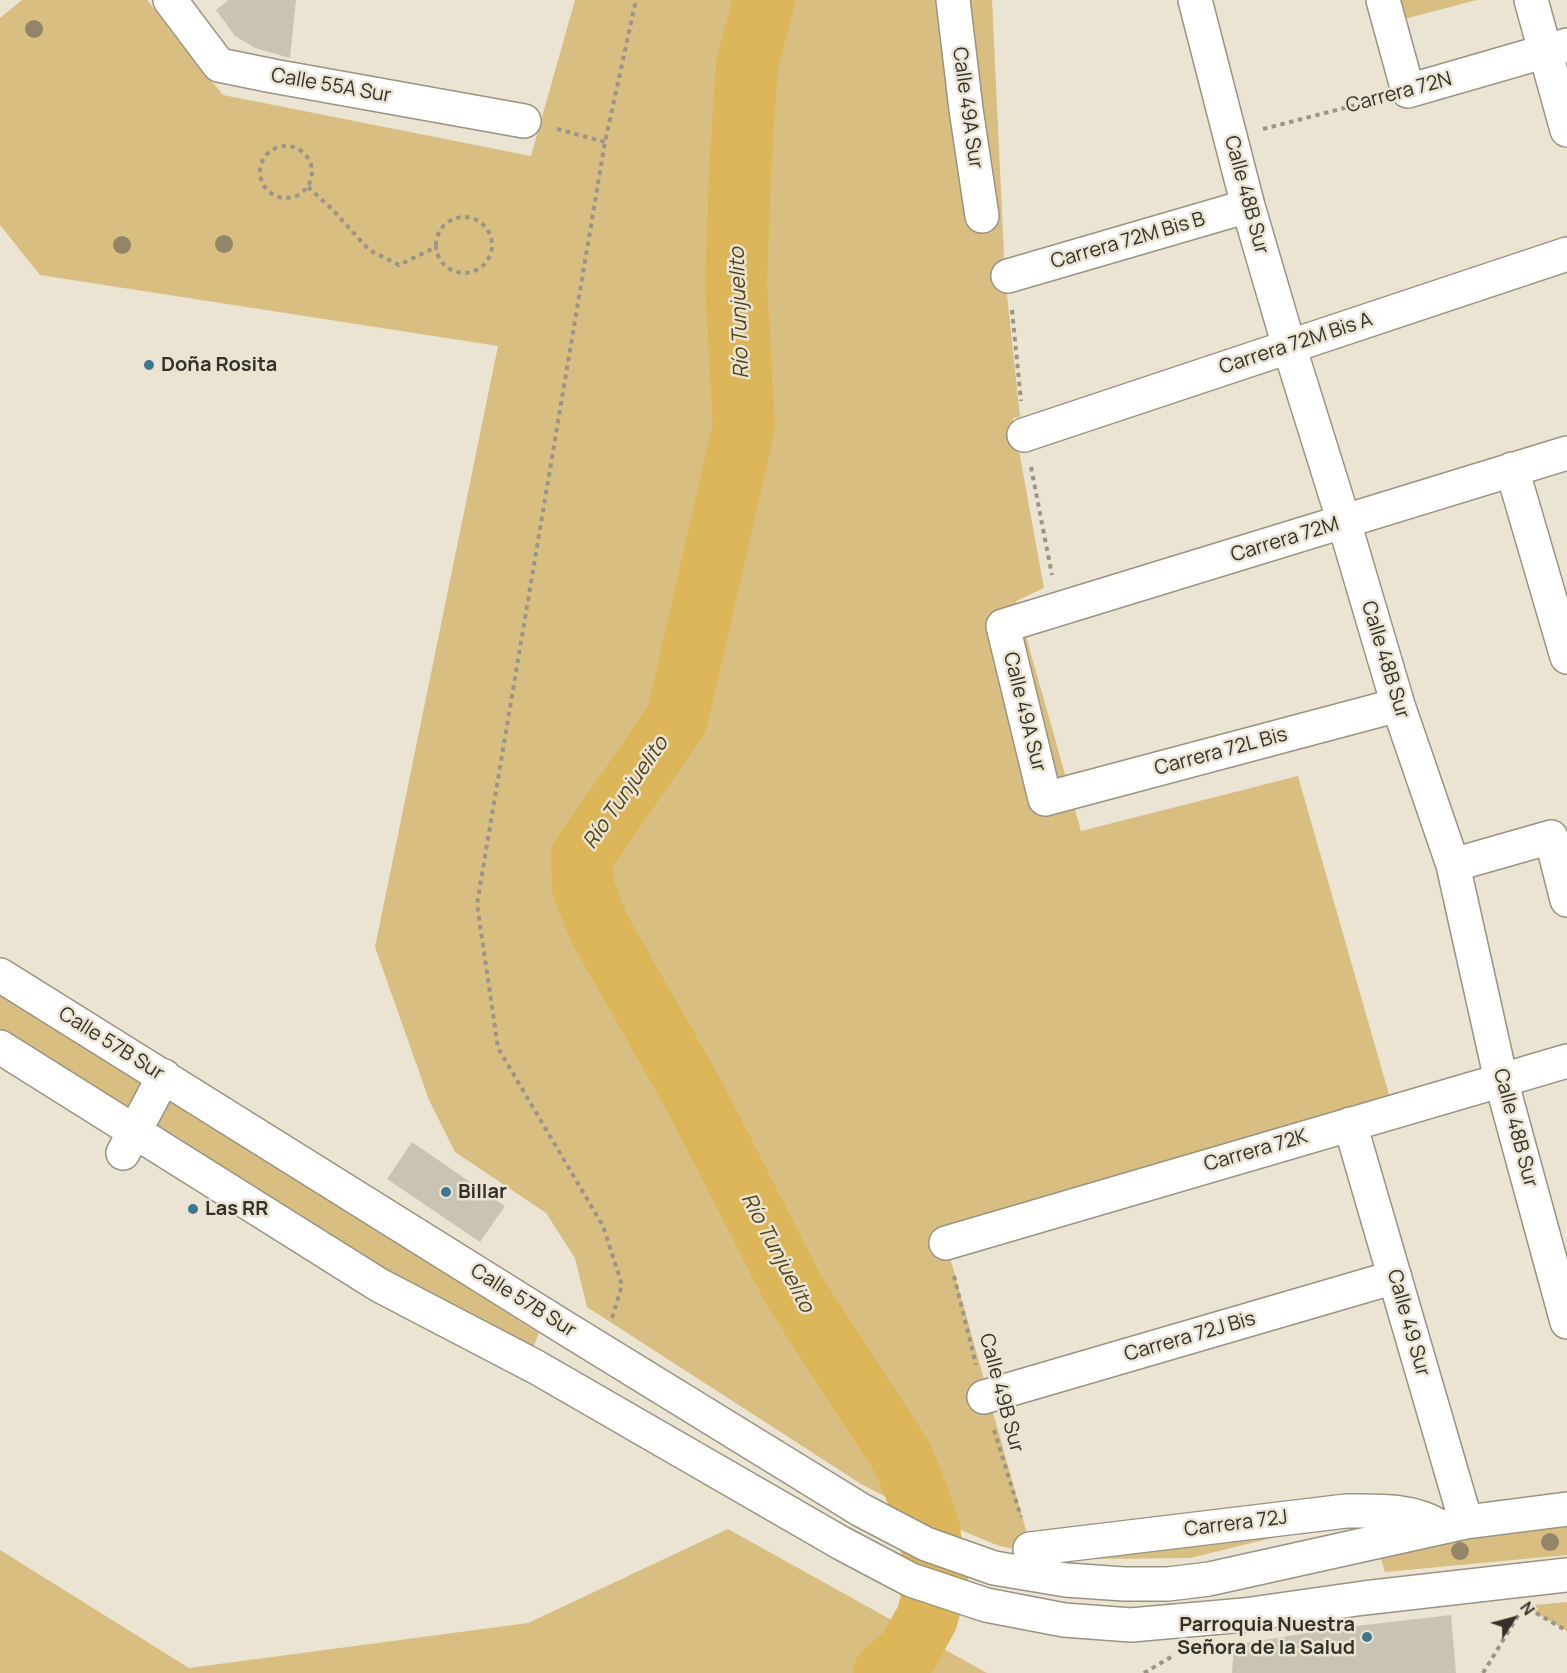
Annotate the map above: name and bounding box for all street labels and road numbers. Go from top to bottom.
street label: Calle 49A Sur [947,46,987,170]
street label: Calle 55A Sur [269,64,393,108]
street label: Carrera 72N [1344,67,1454,119]
street label: Calle 48B Sur [1219,133,1273,257]
street label: Carrera 72M Bis B [1048,208,1208,274]
street label: Carrera 72M Bis A [1216,308,1376,380]
street label: Carrera 72M [1228,512,1342,568]
street label: Calle 48B Sur [1356,598,1414,722]
street label: Calle 49A Sur [998,650,1050,774]
street label: Carrera 72L Bis [1152,723,1290,781]
street label: Calle 57B Sur [54,1002,168,1086]
street label: Calle 48B Sur [1488,1066,1542,1190]
street label: Carrera 72K [1201,1125,1311,1177]
street label: Calle 57B Sur [466,1259,580,1343]
street label: Calle 49 Sur [1381,1267,1435,1379]
street label: Carrera 72J Bis [1122,1307,1258,1367]
street label: Calle 49B Sur [974,1331,1028,1455]
street label: Carrera 72J [1183,1506,1289,1542]

